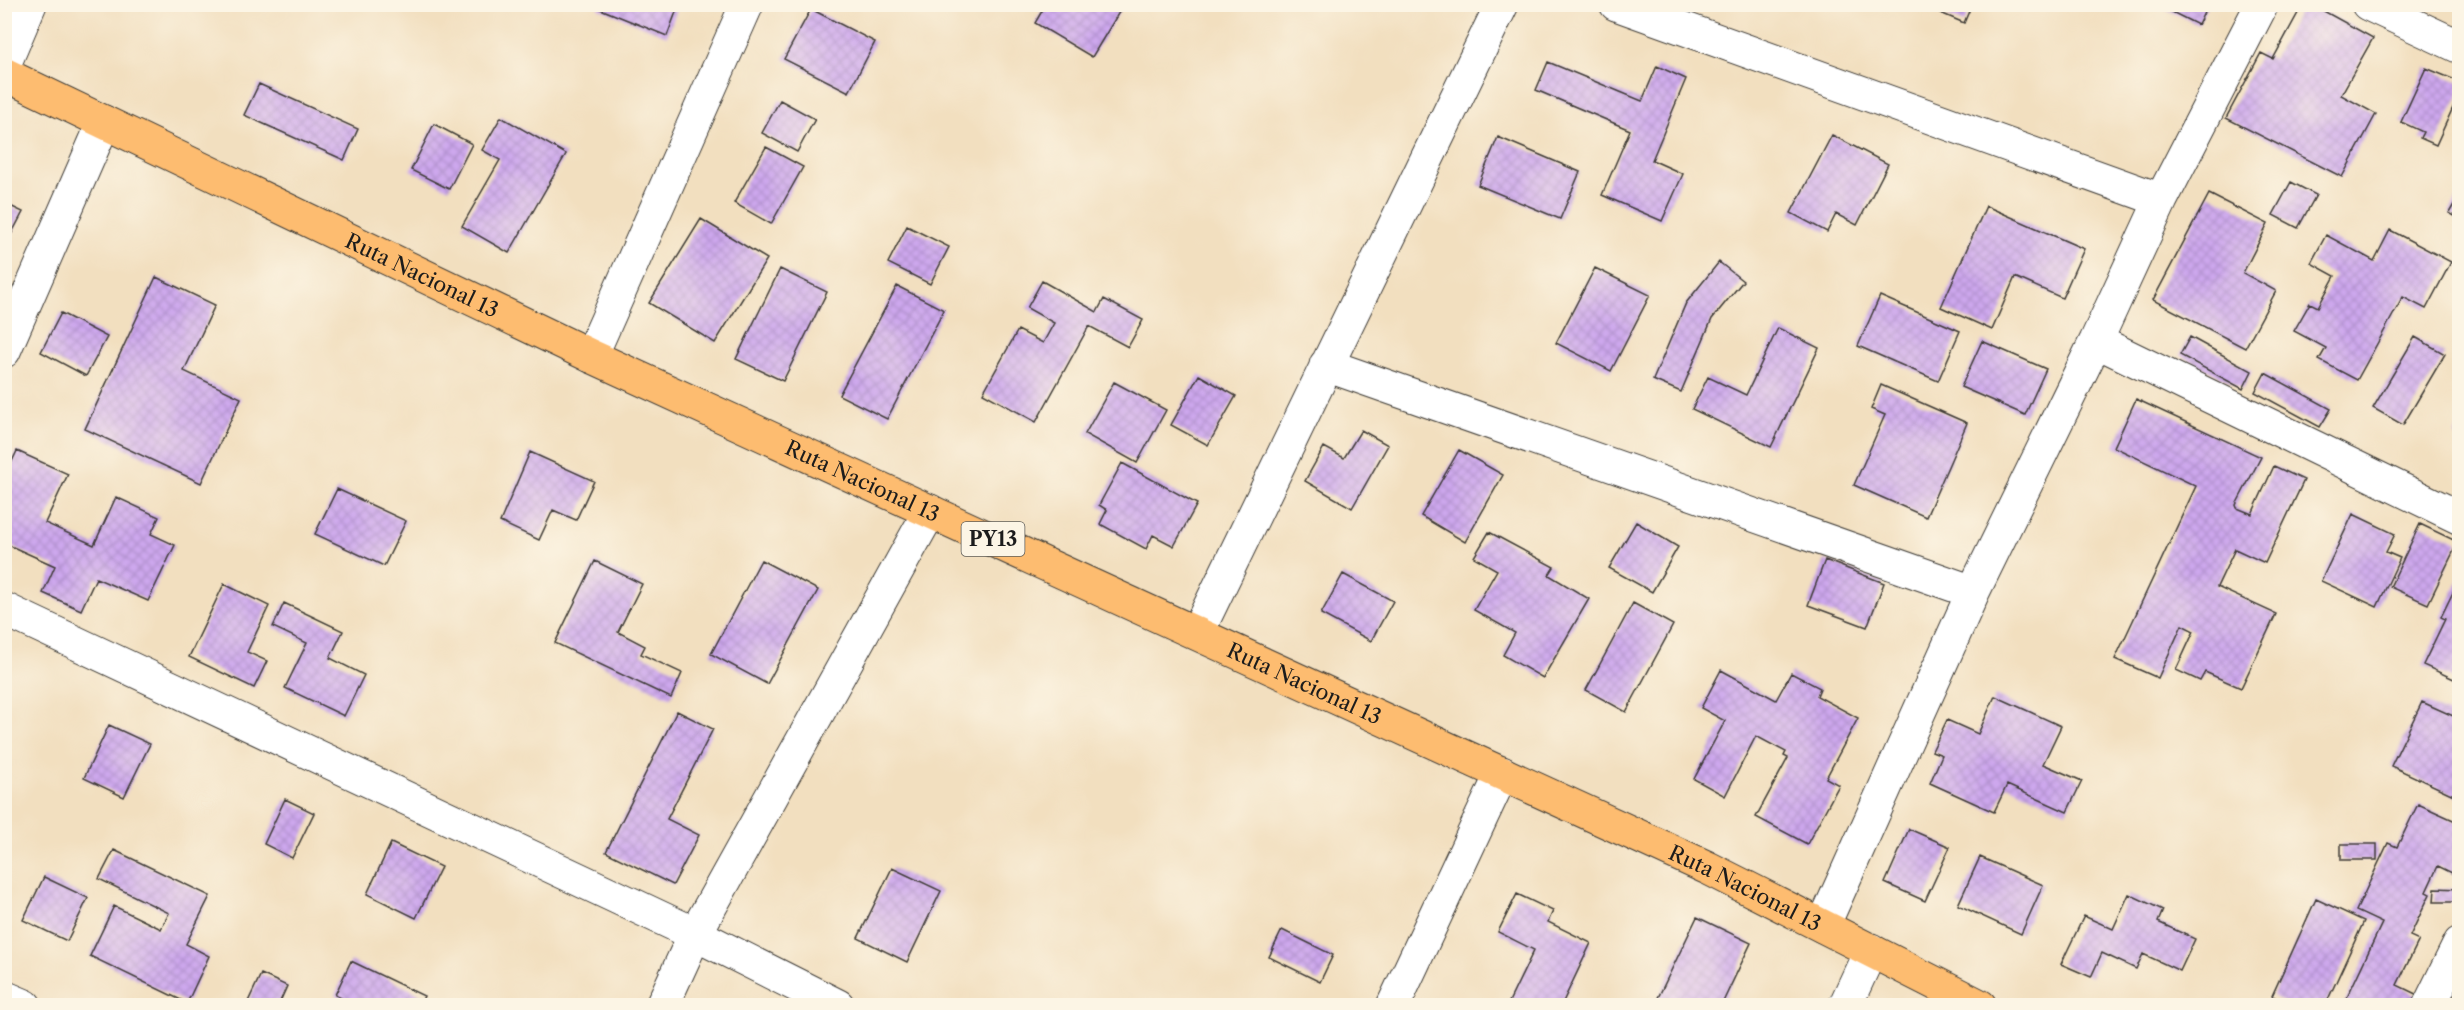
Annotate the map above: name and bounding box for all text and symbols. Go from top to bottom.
street label: Ruta Nacional 13 [342,228,503,322]
street label: Ruta Nacional 13 [782,434,944,527]
road number: PY13 [962,522,1024,556]
street label: Ruta Nacional 13 [1223,637,1385,729]
street label: Ruta Nacional 13 [1665,839,1826,936]

